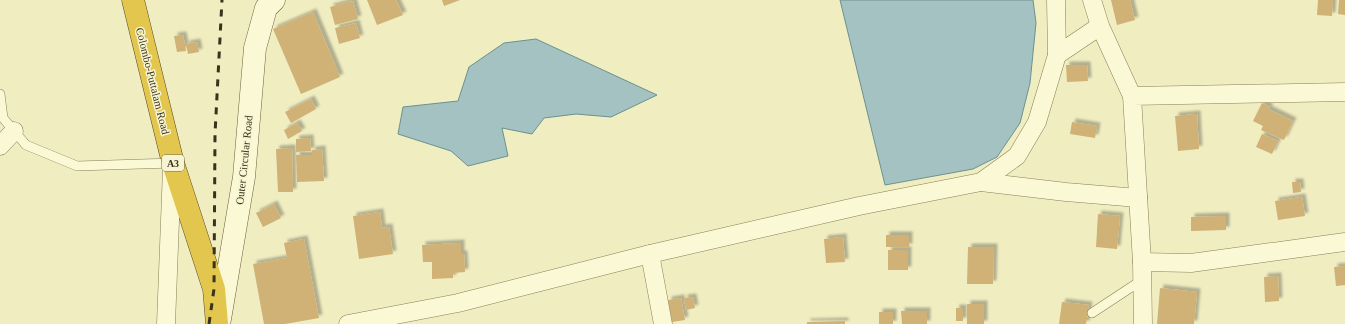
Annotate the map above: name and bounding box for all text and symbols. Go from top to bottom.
street label: Colombo-Puttalam Road [134,26,172,136]
street label: Outer Circular Road [233,114,255,205]
road number: A3 [162,155,184,171]

